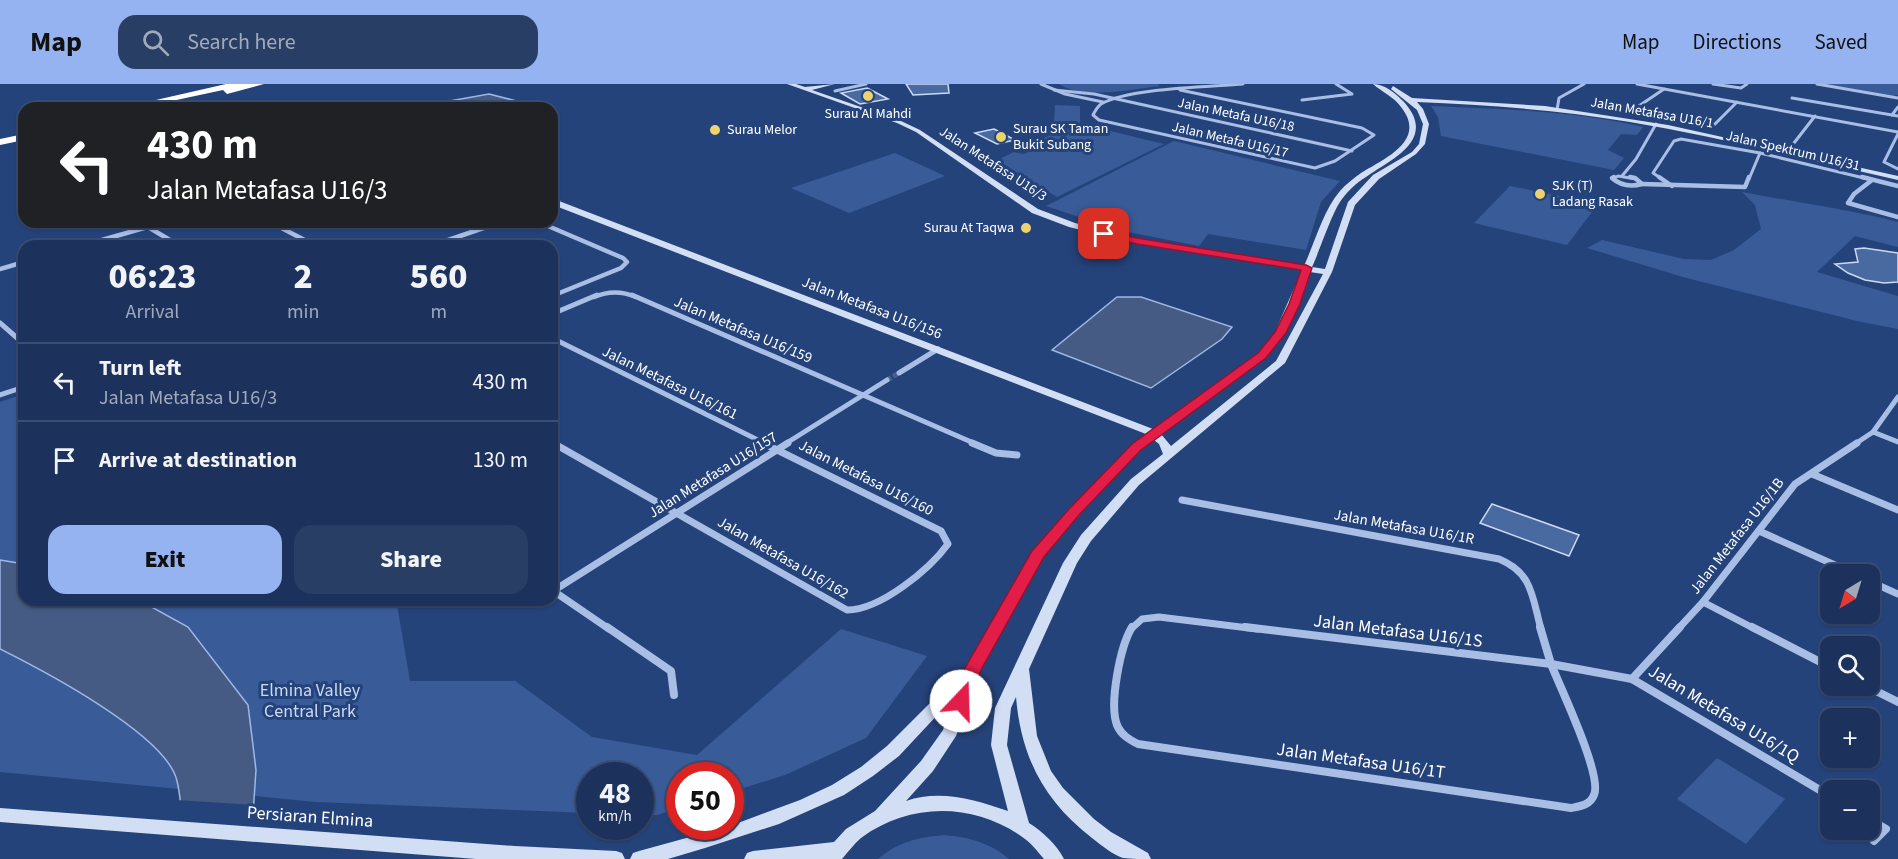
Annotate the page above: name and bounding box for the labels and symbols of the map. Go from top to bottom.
marker: Surau Al Mahdi [861,89,875,103]
street label: Jalan Metafasa U16/1 [1589,92,1715,134]
street label: Jalan Metafa U16/18 [1176,93,1296,137]
place label: Surau Al Mahdi [824,104,912,124]
street label: Jalan Metafa U16/17 [1170,117,1290,163]
place label: Surau SK Taman Bukit Subang [1013,119,1108,155]
place label: Surau Melor [727,120,797,140]
street label: Jalan Metafasa U16/3 [935,122,1051,206]
marker: Surau Melor [708,123,722,137]
street label: Jalan Spektrum U16/31 [1724,126,1862,176]
marker: Surau SK Taman Bukit Subang [994,130,1008,144]
place label: SJK (T) Ladang Rasak [1552,176,1633,212]
marker: SJK (T) Ladang Rasak [1533,187,1547,201]
pin [1078,208,1129,259]
place label: Surau At Taqwa [924,218,1014,238]
marker: Surau At Taqwa [1019,221,1033,235]
street label: Jalan Metafasa U16/156 [799,272,945,344]
street label: Jalan Metafasa U16/159 [671,291,815,369]
street label: Jalan Metafasa U16/161 [599,341,741,425]
street label: Jalan Metafasa U16/157 [644,427,782,523]
street label: Jalan Metafasa U16/160 [795,435,937,521]
street label: Jalan Metafasa U16/1B [1685,473,1789,599]
street label: Jalan Metafasa U16/1R [1332,504,1476,550]
street label: Jalan Metafasa U16/162 [713,512,853,604]
north arrow [1820,564,1880,624]
street label: Jalan Metafasa U16/1S [1312,608,1484,654]
street label: Jalan Metafasa U16/1Q [1644,659,1804,769]
position arrow [929,669,993,733]
park label: Elmina Valley Central Park [260,678,361,724]
street label: Jalan Metafasa U16/1T [1275,737,1447,785]
speed limit sign: 50 [666,762,744,840]
street label: Persiaran Elmina [246,800,374,834]

